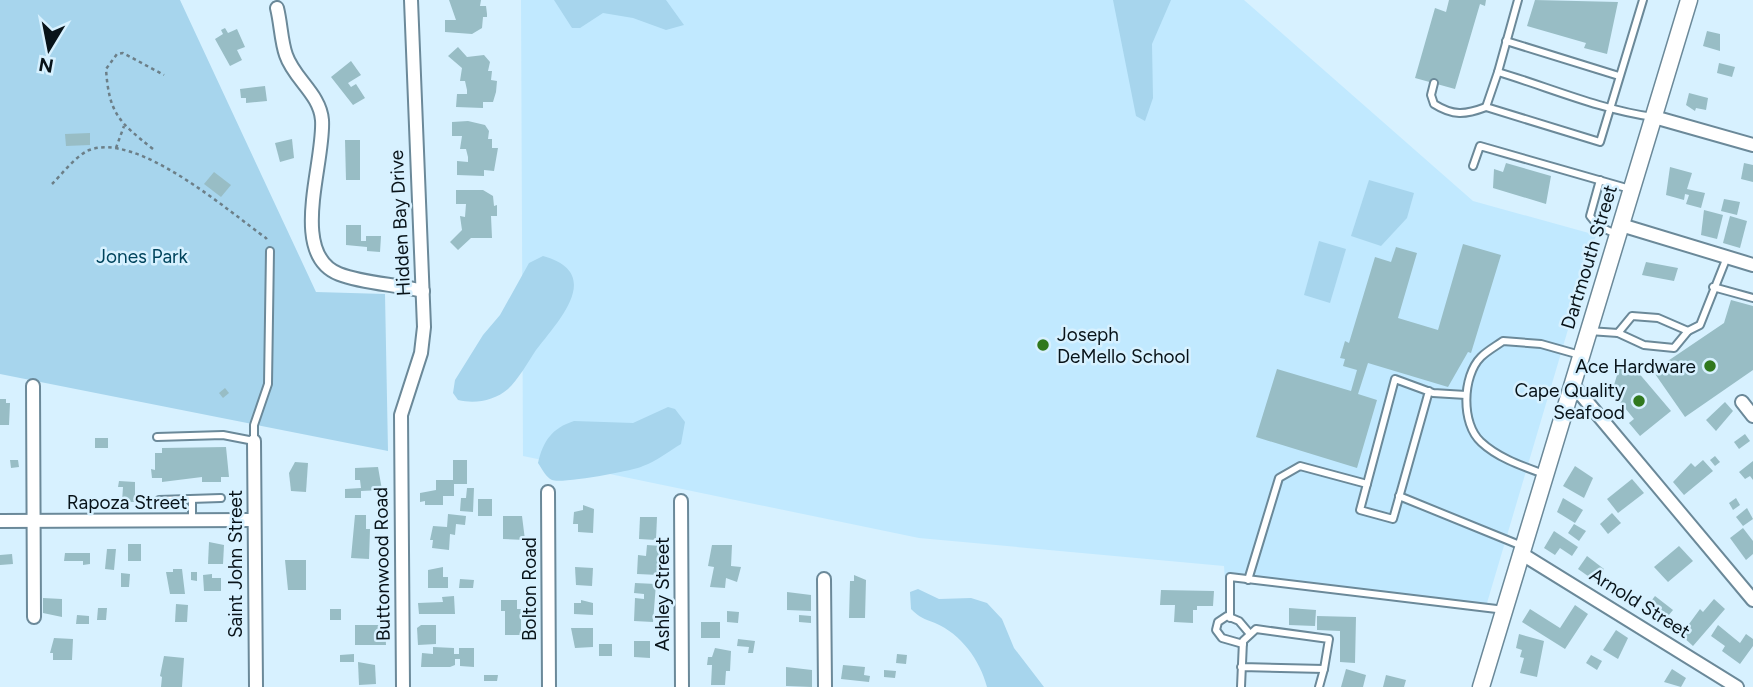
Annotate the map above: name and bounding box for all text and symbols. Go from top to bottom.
north arrow [14,14,84,84]
text: N [37,53,55,78]
street label: Hidden Bay Drive [385,149,415,297]
street label: Dartmouth Street [1556,182,1622,332]
park label: Jones Park [96,245,189,268]
place label: Joseph DeMello School [1057,323,1190,368]
marker: Joseph DeMello School [1035,337,1051,353]
place label: Ace Hardware [1575,355,1696,378]
marker: Ace Hardware [1702,358,1718,374]
place label: Cape Quality Seafood [1514,379,1625,424]
marker: Cape Quality Seafood [1631,393,1647,409]
street label: Buttonwood Road [369,487,395,641]
street label: Saint John Street [224,490,247,638]
street label: Rapoza Street [67,491,187,514]
street label: Bolton Road [518,537,541,641]
street label: Ashley Street [651,537,674,651]
street label: Arnold Street [1586,563,1694,643]

